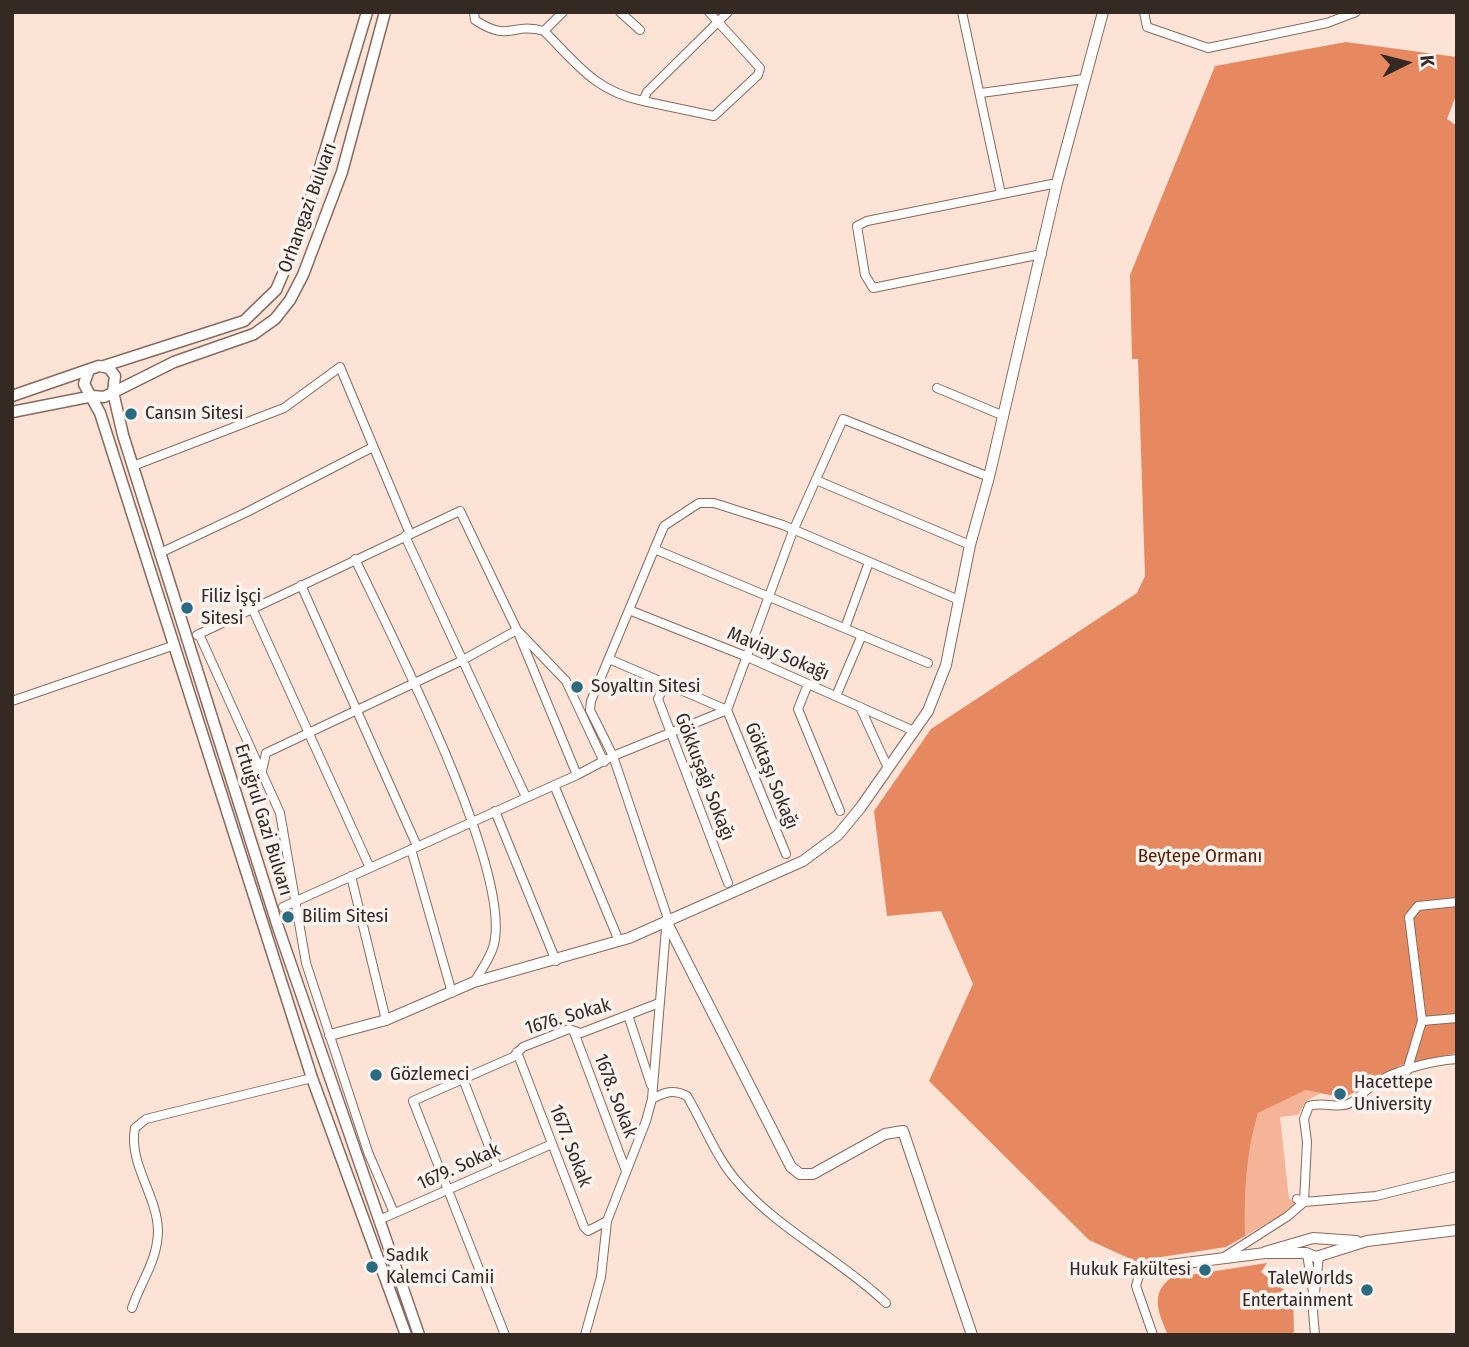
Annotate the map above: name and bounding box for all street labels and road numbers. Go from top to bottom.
street label: Orhangazi Bulvarı [274,140,342,276]
street label: Maviay Sokağı [724,622,832,686]
street label: Gökkuşağı Sokağı [669,710,739,844]
street label: Göktaşı Sokağı [739,719,803,833]
street label: Ertuğrul Gazi Bulvarı [229,741,297,899]
street label: 1676. Sokak [523,994,613,1040]
street label: 1678. Sokak [589,1051,641,1141]
street label: 1677. Sokak [544,1102,596,1190]
street label: 1679. Sokak [414,1139,504,1195]

